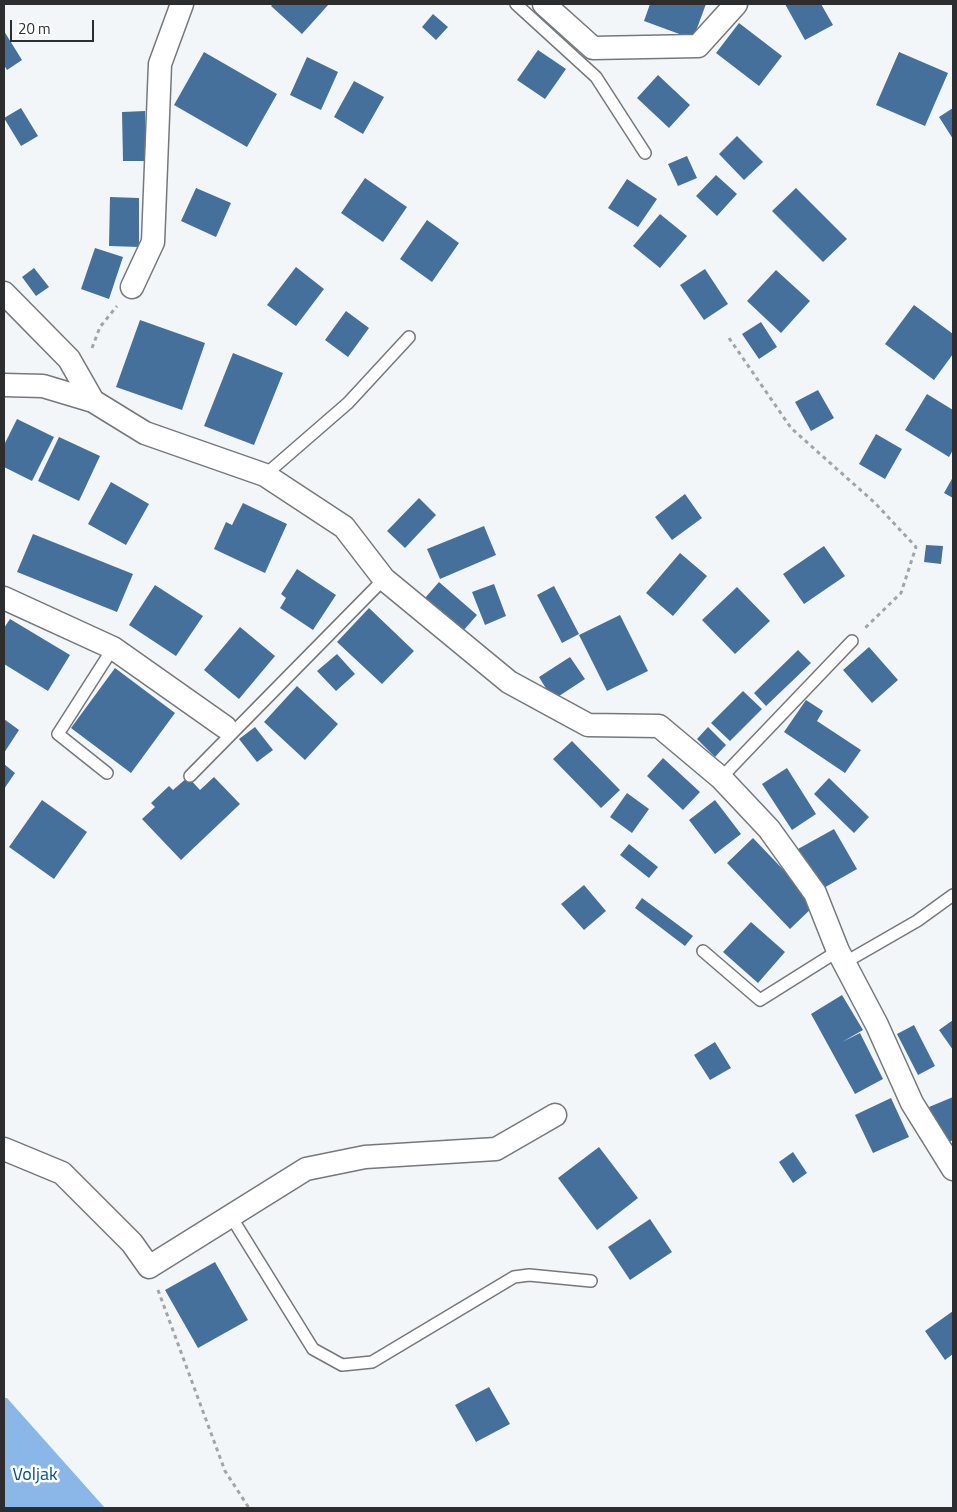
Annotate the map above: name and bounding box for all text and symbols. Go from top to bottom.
scale bar [12,10,96,42]
text: 20 m [18,17,51,40]
park label: Voljak [12,1465,58,1487]

